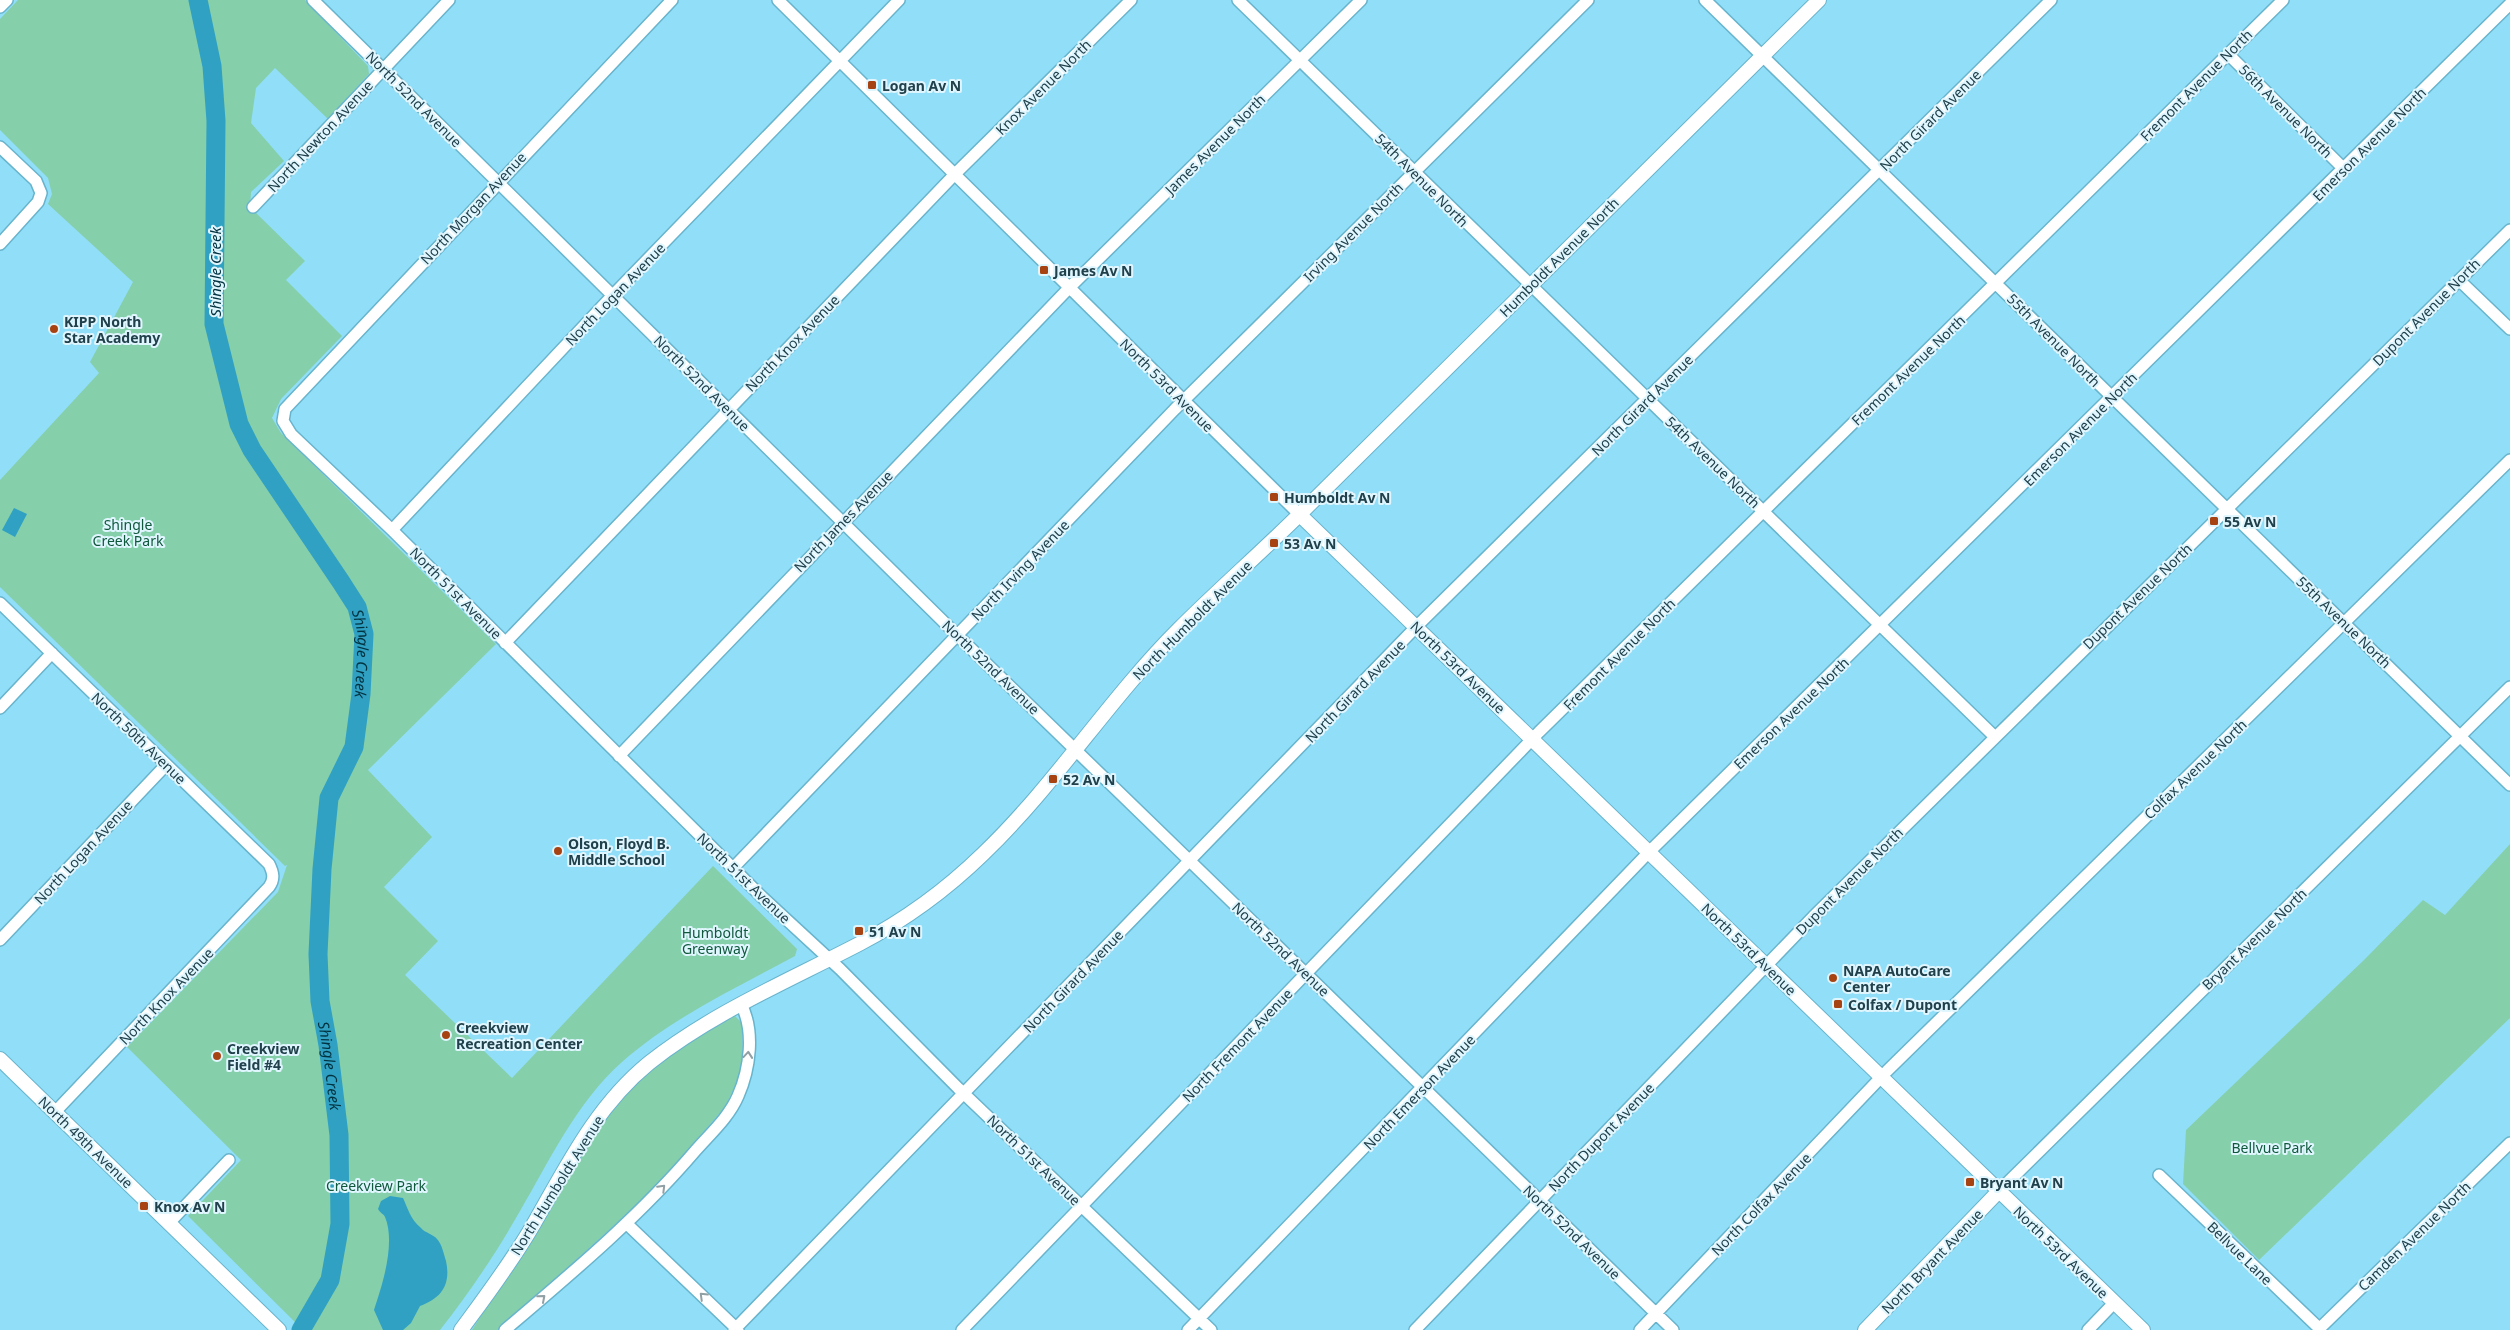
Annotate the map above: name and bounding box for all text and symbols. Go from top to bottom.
street label: Fremont Avenue North [2136,25,2256,145]
street label: Knox Avenue North [991,35,1095,139]
street label: North 52nd Avenue [362,47,466,151]
street label: 56th Avenue North [2235,60,2337,162]
street label: North Girard Avenue [1875,65,1985,175]
street label: North Newton Avenue [263,76,377,196]
place label: Logan Av N [882,76,961,95]
marker: Logan Av N [866,79,878,91]
street label: Emerson Avenue North [2308,83,2430,205]
street label: James Avenue North [1159,90,1269,200]
street label: 54th Avenue North [1371,129,1473,231]
street label: North Morgan Avenue [416,148,530,268]
street label: Irving Avenue North [1299,178,1407,286]
street label: Humboldt Avenue North [1495,193,1623,321]
water label: Shingle Creek [205,227,225,317]
street label: North Logan Avenue [561,238,669,350]
street label: Dupont Avenue North [2368,254,2484,370]
place label: James Av N [1052,261,1132,280]
marker: James Av N [1038,264,1050,276]
street label: 55th Avenue North [2003,289,2105,391]
street label: North Knox Avenue [741,290,843,396]
street label: Fremont Avenue North [1847,311,1969,429]
place label: KIPP North Star Academy [64,312,160,347]
marker: KIPP North Star Academy [48,323,60,335]
street label: North 52nd Avenue [650,331,754,435]
street label: North 53rd Avenue [1116,334,1218,436]
street label: North Girard Avenue [1587,350,1697,460]
street label: Emerson Avenue North [2019,368,2141,490]
street label: 54th Avenue North [1662,412,1764,512]
street label: North James Avenue [789,466,897,576]
place label: Humboldt Av N [1284,488,1391,507]
marker: Humboldt Av N [1268,491,1280,503]
place label: 55 Av N [2224,512,2276,531]
park label: Shingle Creek Park [93,515,164,550]
street label: North Irving Avenue [967,515,1073,625]
marker: 55 Av N [2208,515,2220,527]
place label: 53 Av N [1284,534,1336,553]
marker: 53 Av N [1268,537,1280,549]
street label: Dupont Avenue North [2078,539,2196,653]
street label: North 51st Avenue [406,543,506,643]
street label: North Humboldt Avenue [1128,556,1256,684]
street label: 55th Avenue North [2293,572,2395,672]
street label: Fremont Avenue North [1559,594,1679,714]
water label: Shingle Creek [348,607,375,700]
street label: North 52nd Avenue [938,616,1044,718]
street label: North 53rd Avenue [1406,617,1510,717]
street label: North Girard Avenue [1301,635,1409,747]
street label: Emerson Avenue North [1729,653,1853,773]
street label: North 50th Avenue [88,688,191,788]
street label: Colfax Avenue North [2139,715,2251,823]
place label: 52 Av N [1063,770,1115,789]
marker: 52 Av N [1047,773,1059,785]
street label: North Logan Avenue [30,796,136,908]
street label: Dupont Avenue North [1791,823,1907,939]
street label: North 51st Avenue [693,829,795,928]
place label: Olson, Floyd B. Middle School [568,834,670,869]
marker: Olson, Floyd B. Middle School [552,845,564,857]
street label: Bryant Avenue North [2198,884,2310,994]
street label: North 52nd Avenue [1228,898,1334,1000]
street label: North 53rd Avenue [1697,899,1801,999]
place label: 51 Av N [869,922,921,941]
park label: Humboldt Greenway [682,923,749,958]
marker: 51 Av N [853,925,865,937]
street label: North Girard Avenue [1019,925,1127,1037]
street label: North Knox Avenue [115,943,217,1049]
place label: NAPA AutoCare Center [1843,961,1951,996]
marker: NAPA AutoCare Center [1827,972,1839,984]
street label: North Fremont Avenue [1178,984,1296,1106]
place label: Colfax / Dupont [1848,995,1957,1014]
marker: Colfax / Dupont [1832,998,1844,1010]
place label: Creekview Recreation Center [456,1018,583,1053]
water label: Shingle Creek [314,1020,346,1112]
marker: Creekview Recreation Center [440,1029,452,1041]
street label: North Emerson Avenue [1359,1030,1479,1154]
place label: Creekview Field #4 [227,1039,300,1074]
marker: Creekview Field #4 [211,1050,223,1062]
one-way arrow [742,1051,753,1059]
street label: North Dupont Avenue [1544,1078,1658,1196]
street label: North 49th Avenue [35,1092,138,1192]
street label: North Humboldt Avenue [506,1111,608,1259]
street label: North 51st Avenue [983,1111,1085,1210]
park label: Bellvue Park [2231,1138,2313,1157]
street label: North Colfax Avenue [1707,1148,1815,1260]
place label: Bryant Av N [1980,1173,2063,1192]
park label: Creekview Park [326,1176,427,1195]
marker: Bryant Av N [1964,1176,1976,1188]
street label: Camden Avenue North [2353,1177,2475,1295]
street label: North 52nd Avenue [1519,1181,1625,1283]
one-way arrow [656,1185,665,1194]
place label: Knox Av N [154,1197,225,1216]
marker: Knox Av N [138,1200,150,1212]
street label: North 53rd Avenue [2009,1202,2113,1302]
street label: North Bryant Avenue [1877,1204,1987,1317]
street label: Bellvue Lane [2203,1217,2277,1289]
one-way arrow [700,1293,709,1302]
one-way arrow [537,1295,546,1304]

